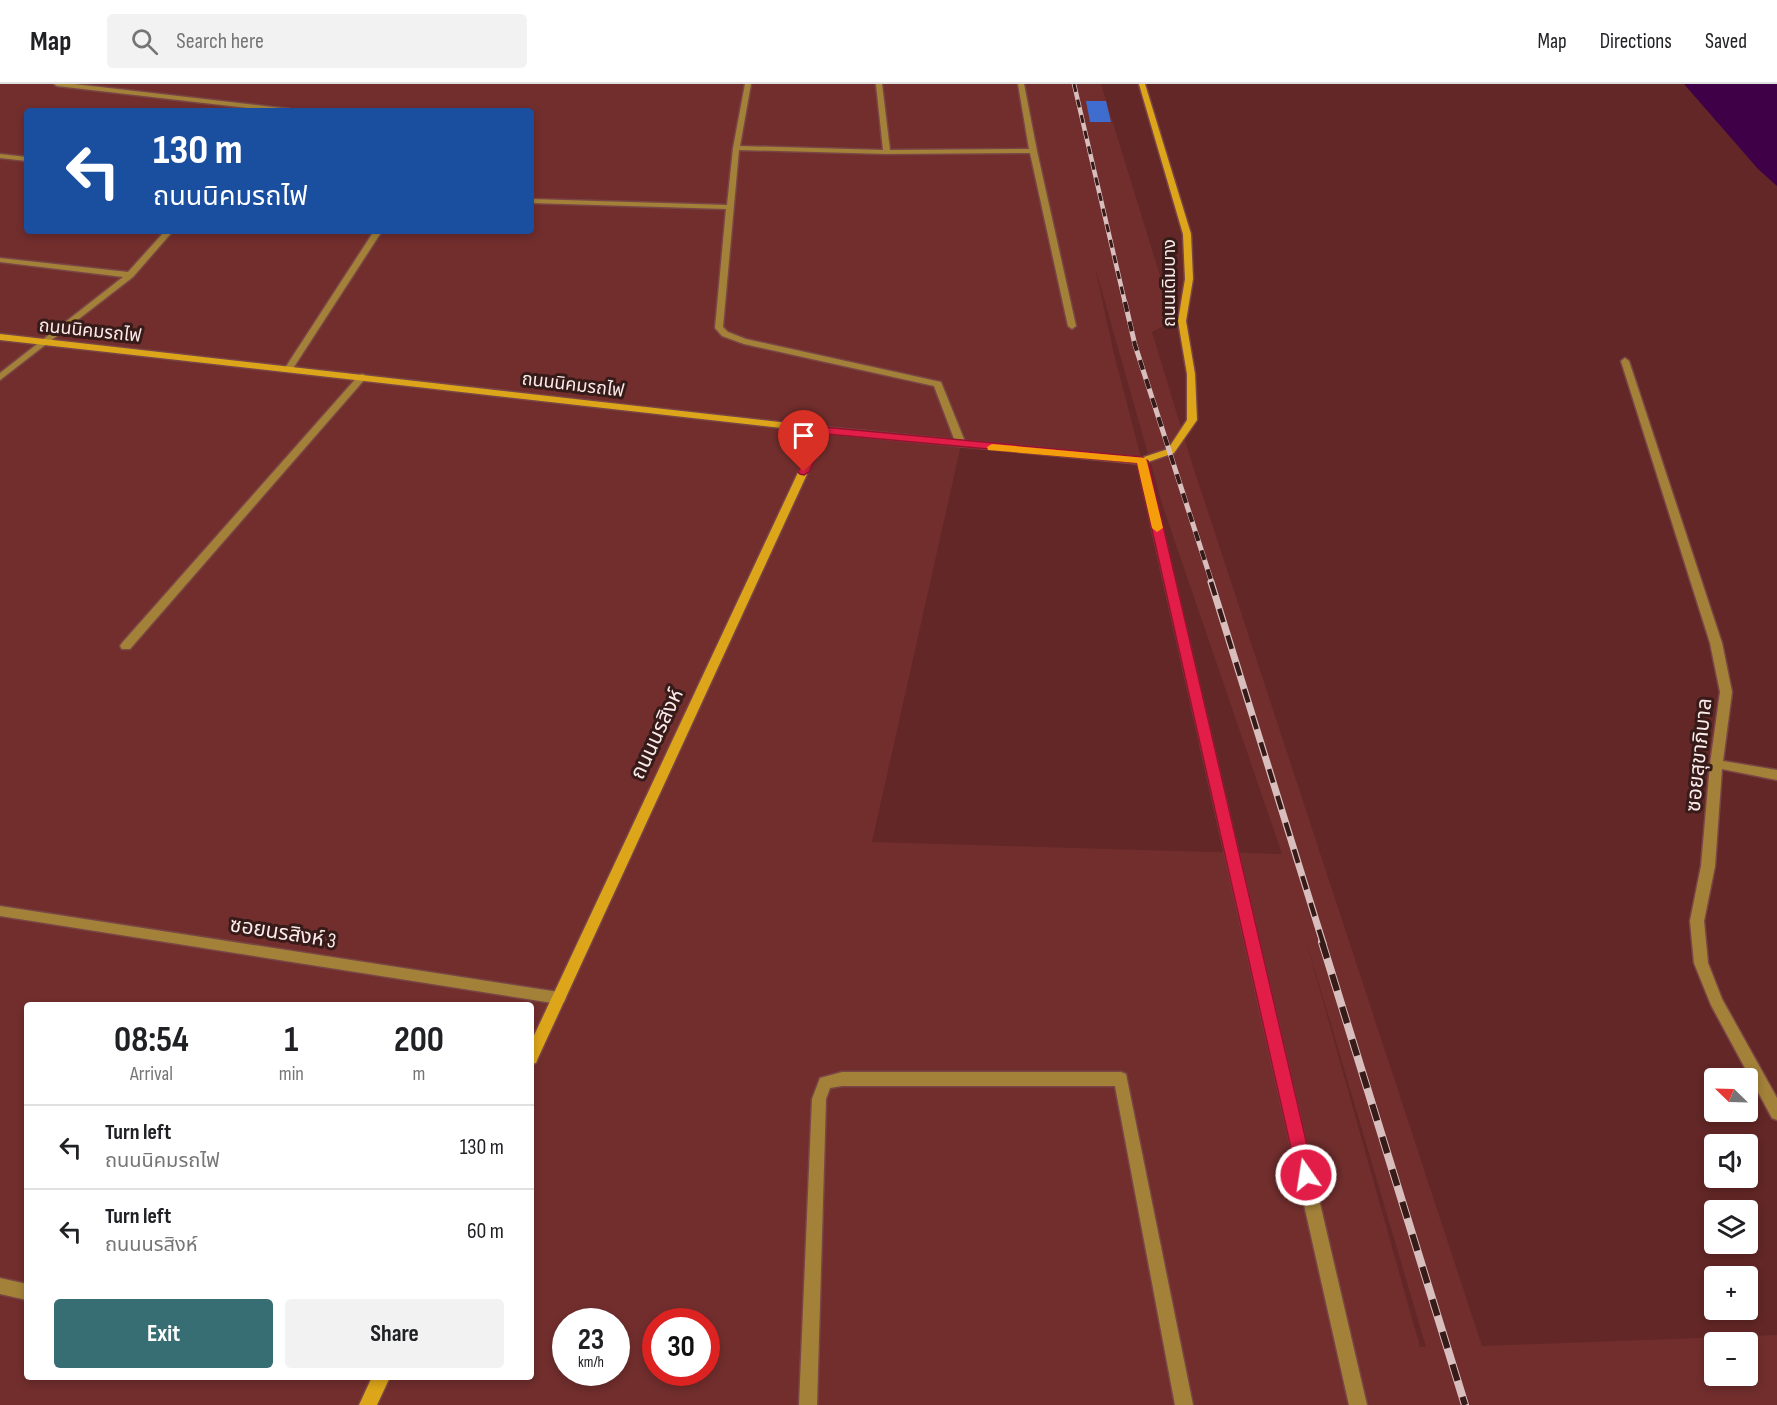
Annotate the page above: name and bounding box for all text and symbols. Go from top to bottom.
search box [107,14,527,68]
text: Map [30,25,71,58]
icon: search [128,25,161,58]
text: Search here [176,28,264,55]
text: Map [1537,29,1567,54]
text: Directions [1600,29,1672,54]
text: Saved [1705,29,1747,54]
text: 130 m [153,125,243,176]
icon: left [54,132,132,210]
text: ถนนนิคมรถไฟ [153,181,308,213]
street label: ถนนเดิมบาง [1159,239,1180,327]
street label: ถนนนิคมรถไฟ [38,315,142,347]
street label: ถนนนิคมรถไฟ [521,368,625,402]
pin [778,410,829,472]
icon: arrive [787,419,820,452]
street label: ถนนนรสิงห์ [625,684,689,783]
street label: ซอยสุขาภิบาล [1681,697,1717,813]
street label: ซอยนรสิงห์ 3 [228,912,338,954]
text: 08:54 [114,1019,189,1062]
text: 1 [284,1019,298,1062]
text: 200 [394,1019,444,1062]
text: Arrival [130,1062,173,1086]
text: min [279,1062,304,1086]
text: m [413,1062,425,1086]
north arrow [1704,1068,1758,1122]
map controls [1704,1068,1758,1386]
text: Turn left [105,1119,171,1146]
icon: left [54,1131,87,1164]
text: 130 m [460,1134,504,1161]
button: sound [1704,1134,1758,1188]
position arrow [1274,1143,1338,1207]
text: ถนนนิคมรถไฟ [105,1149,220,1173]
button: layers [1704,1200,1758,1254]
text: Turn left [105,1203,171,1230]
icon: left [54,1215,87,1248]
text: 60 m [467,1218,504,1245]
text: ถนนนรสิงห์ [105,1233,198,1257]
button: + [1704,1266,1758,1320]
button: Exit [54,1299,273,1368]
button: Share [285,1299,504,1368]
speed limit sign: 30 [642,1308,720,1386]
text: 23 [578,1322,604,1358]
button: − [1704,1332,1758,1386]
text: km/h [578,1353,604,1372]

